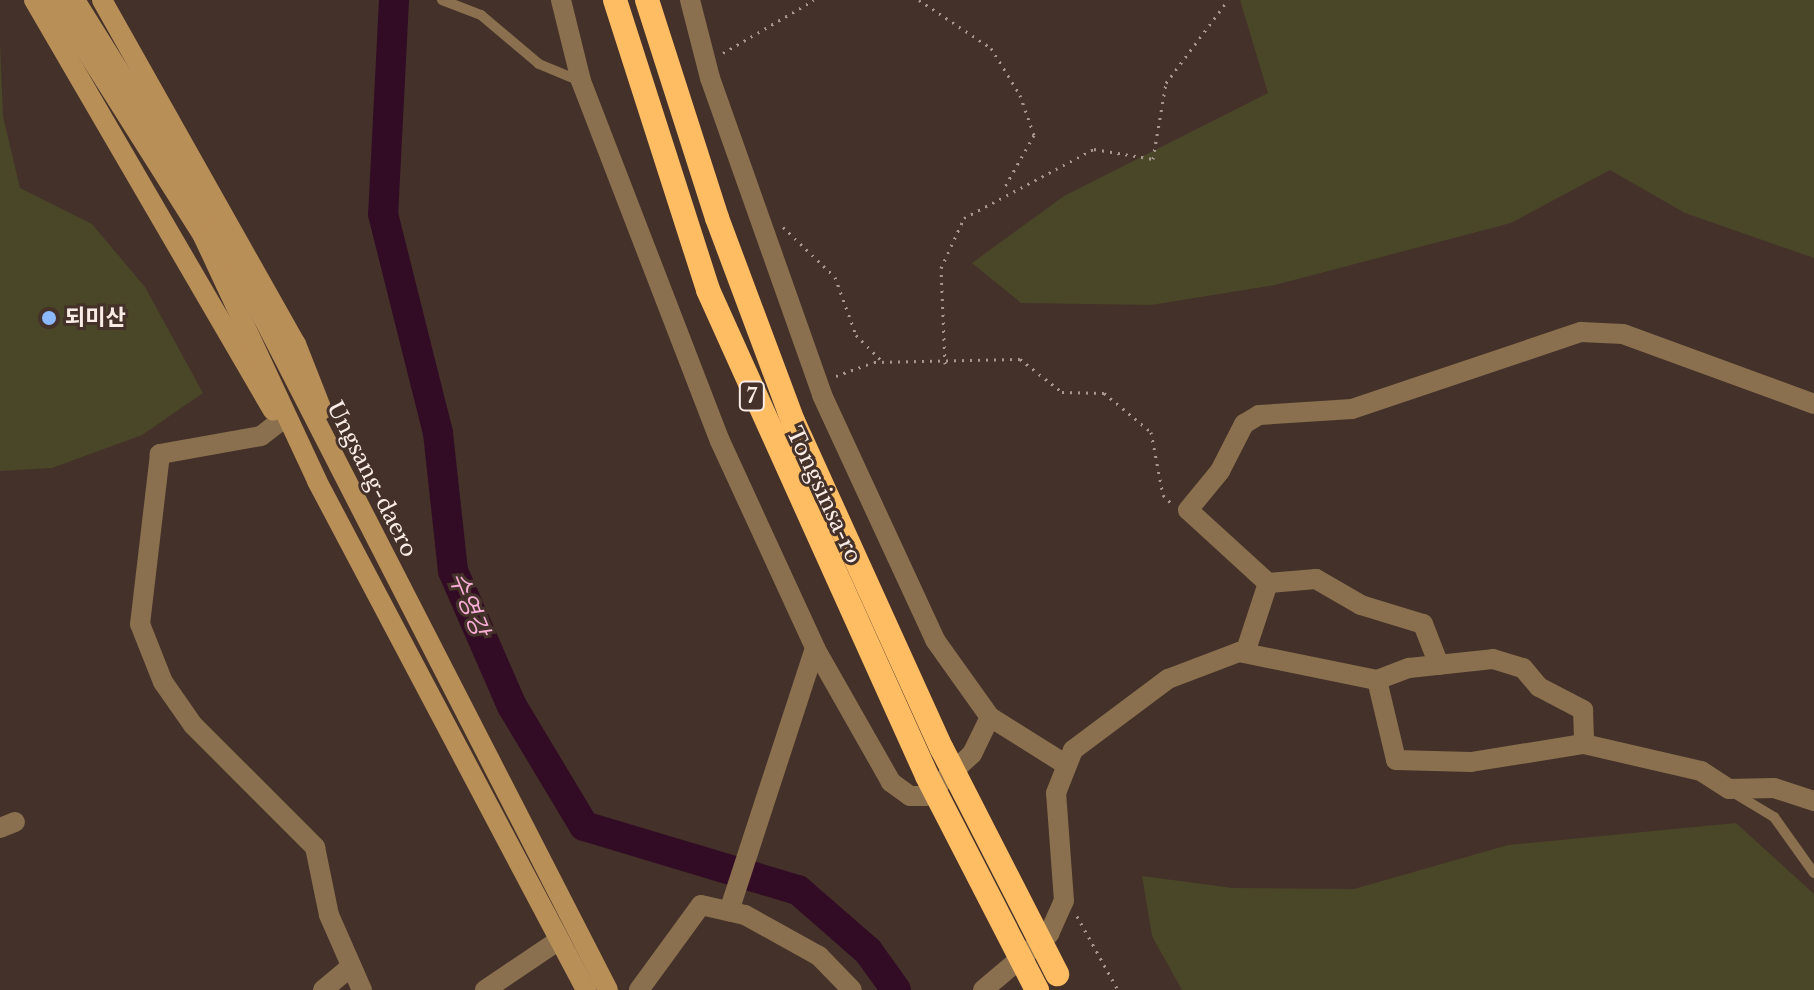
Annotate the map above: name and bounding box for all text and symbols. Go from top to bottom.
place label: 되미산 [65,305,126,331]
marker: 되미산 [40,309,58,327]
road number: 7 [738,380,766,412]
street label: Ungsang-daero [321,397,423,561]
street label: Tongsinsa-ro [781,423,867,567]
water label: 수영강 [443,568,495,640]

